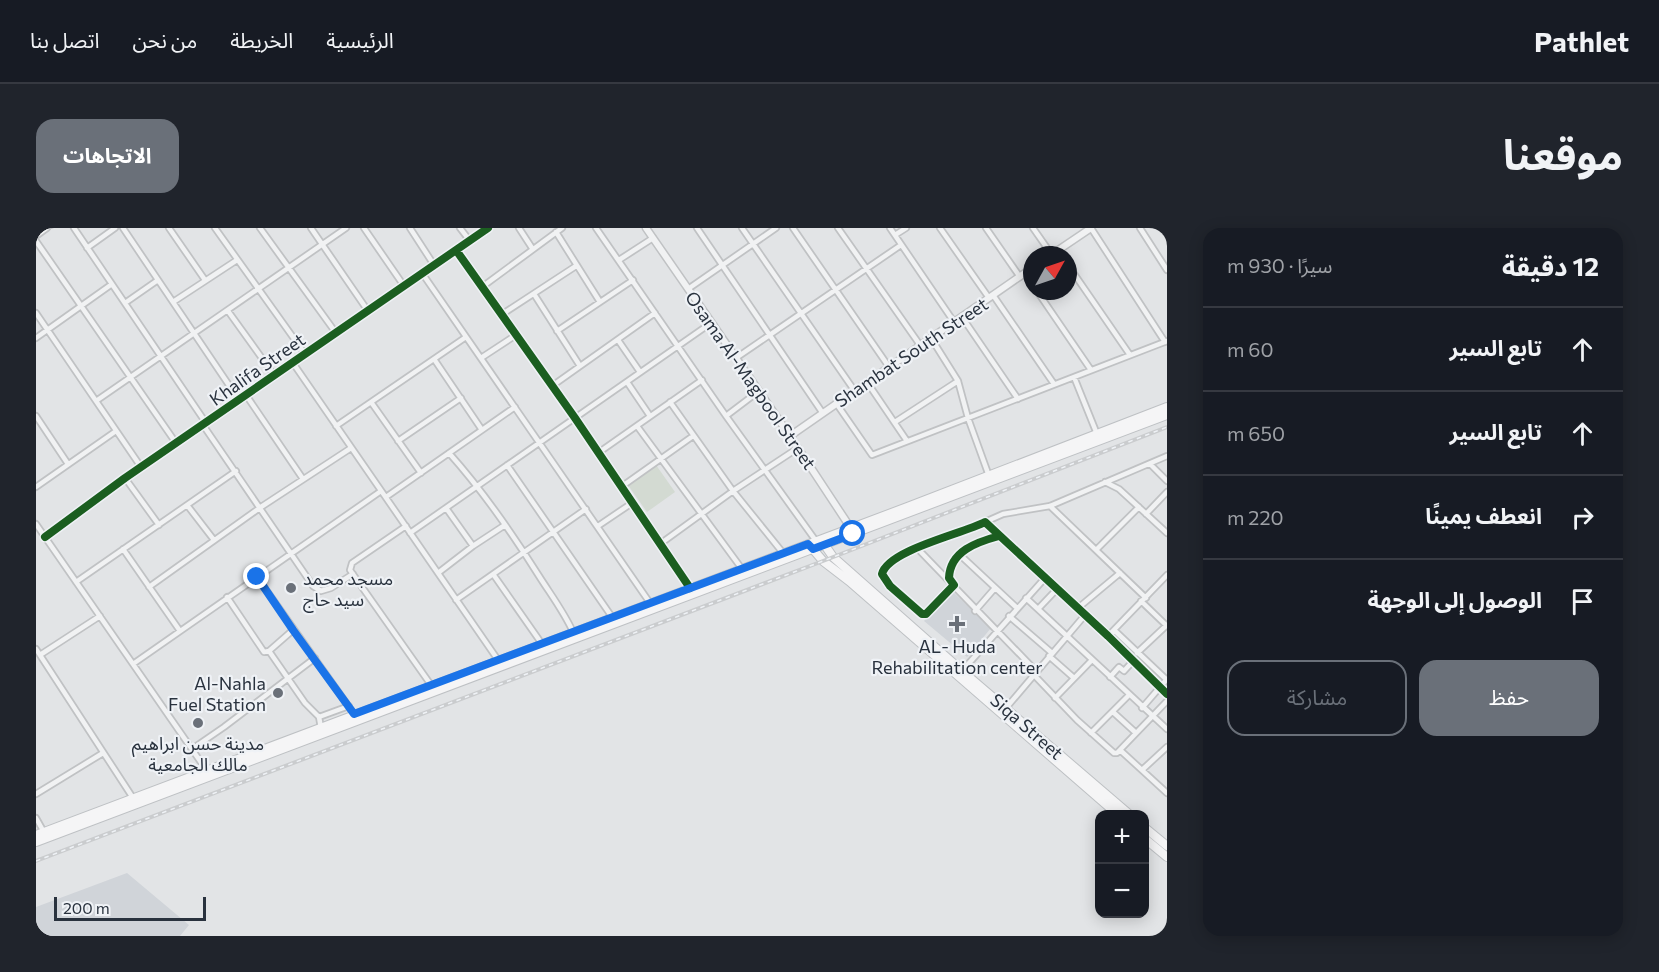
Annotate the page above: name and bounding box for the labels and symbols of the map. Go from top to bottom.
north arrow [1023,246,1077,300]
street label: Osama Al-Magbool Street [681,287,821,473]
street label: Shambat South Street [830,292,992,412]
street label: Khalifa Street [205,328,309,410]
route start [839,520,865,546]
route end [243,563,269,589]
place label: مسجد محمد سيد حاج [303,567,393,613]
marker: مسجد محمد سيد حاج [284,581,298,595]
marker: AL- Huda Rehabilitation center [948,615,966,633]
place label: AL- Huda Rehabilitation center [871,635,1043,678]
place label: Al-Nahla Fuel Station [168,672,266,715]
marker: Al-Nahla Fuel Station [271,686,285,700]
street label: Siqa Street [986,688,1068,764]
marker: مدينة حسن ابراهيم مالك الجامعية [191,716,205,730]
place label: مدينة حسن ابراهيم مالك الجامعية [132,732,264,775]
scale bar [54,894,206,922]

